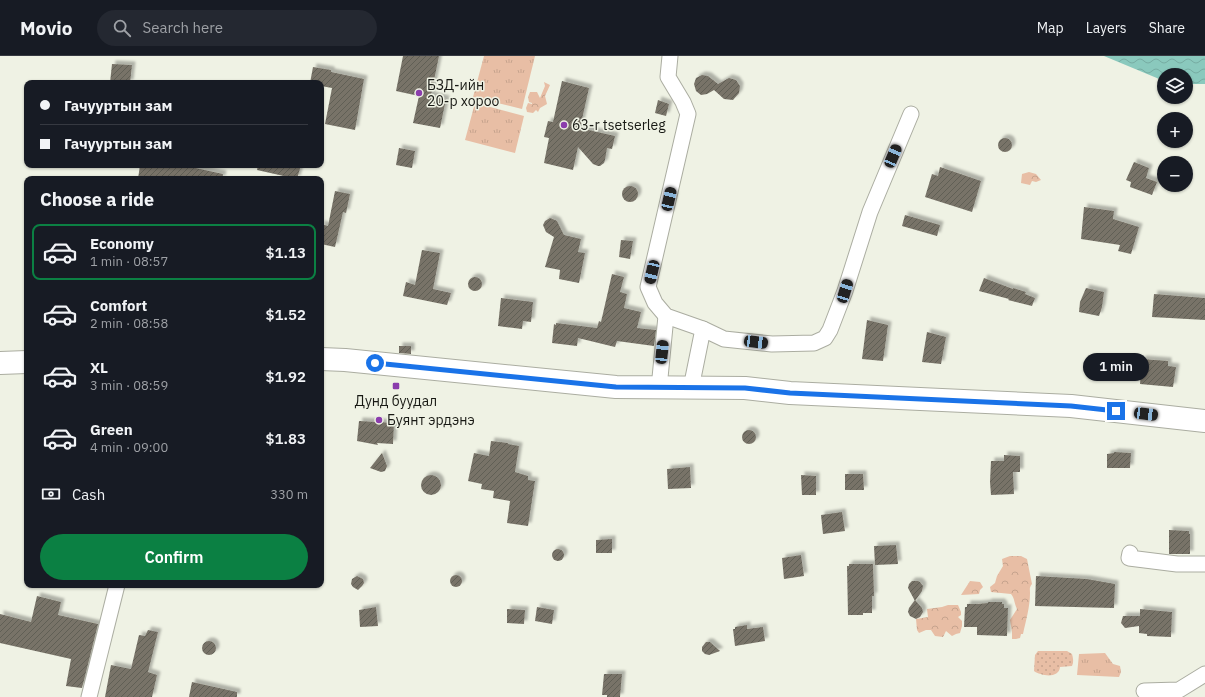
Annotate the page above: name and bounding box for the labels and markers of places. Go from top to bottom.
place label: БЗД-ийн 20-р хороо [427,76,500,110]
marker: БЗД-ийн 20-р хороо [414,88,424,98]
place label: 63-r tsetserleg [572,116,666,134]
marker: 63-r tsetserleg [559,120,569,130]
marker: Дунд буудал [391,381,401,391]
place label: Дунд буудал [355,392,437,410]
place label: Буянт эрдэнэ [387,411,475,429]
marker: Буянт эрдэнэ [374,415,384,425]

